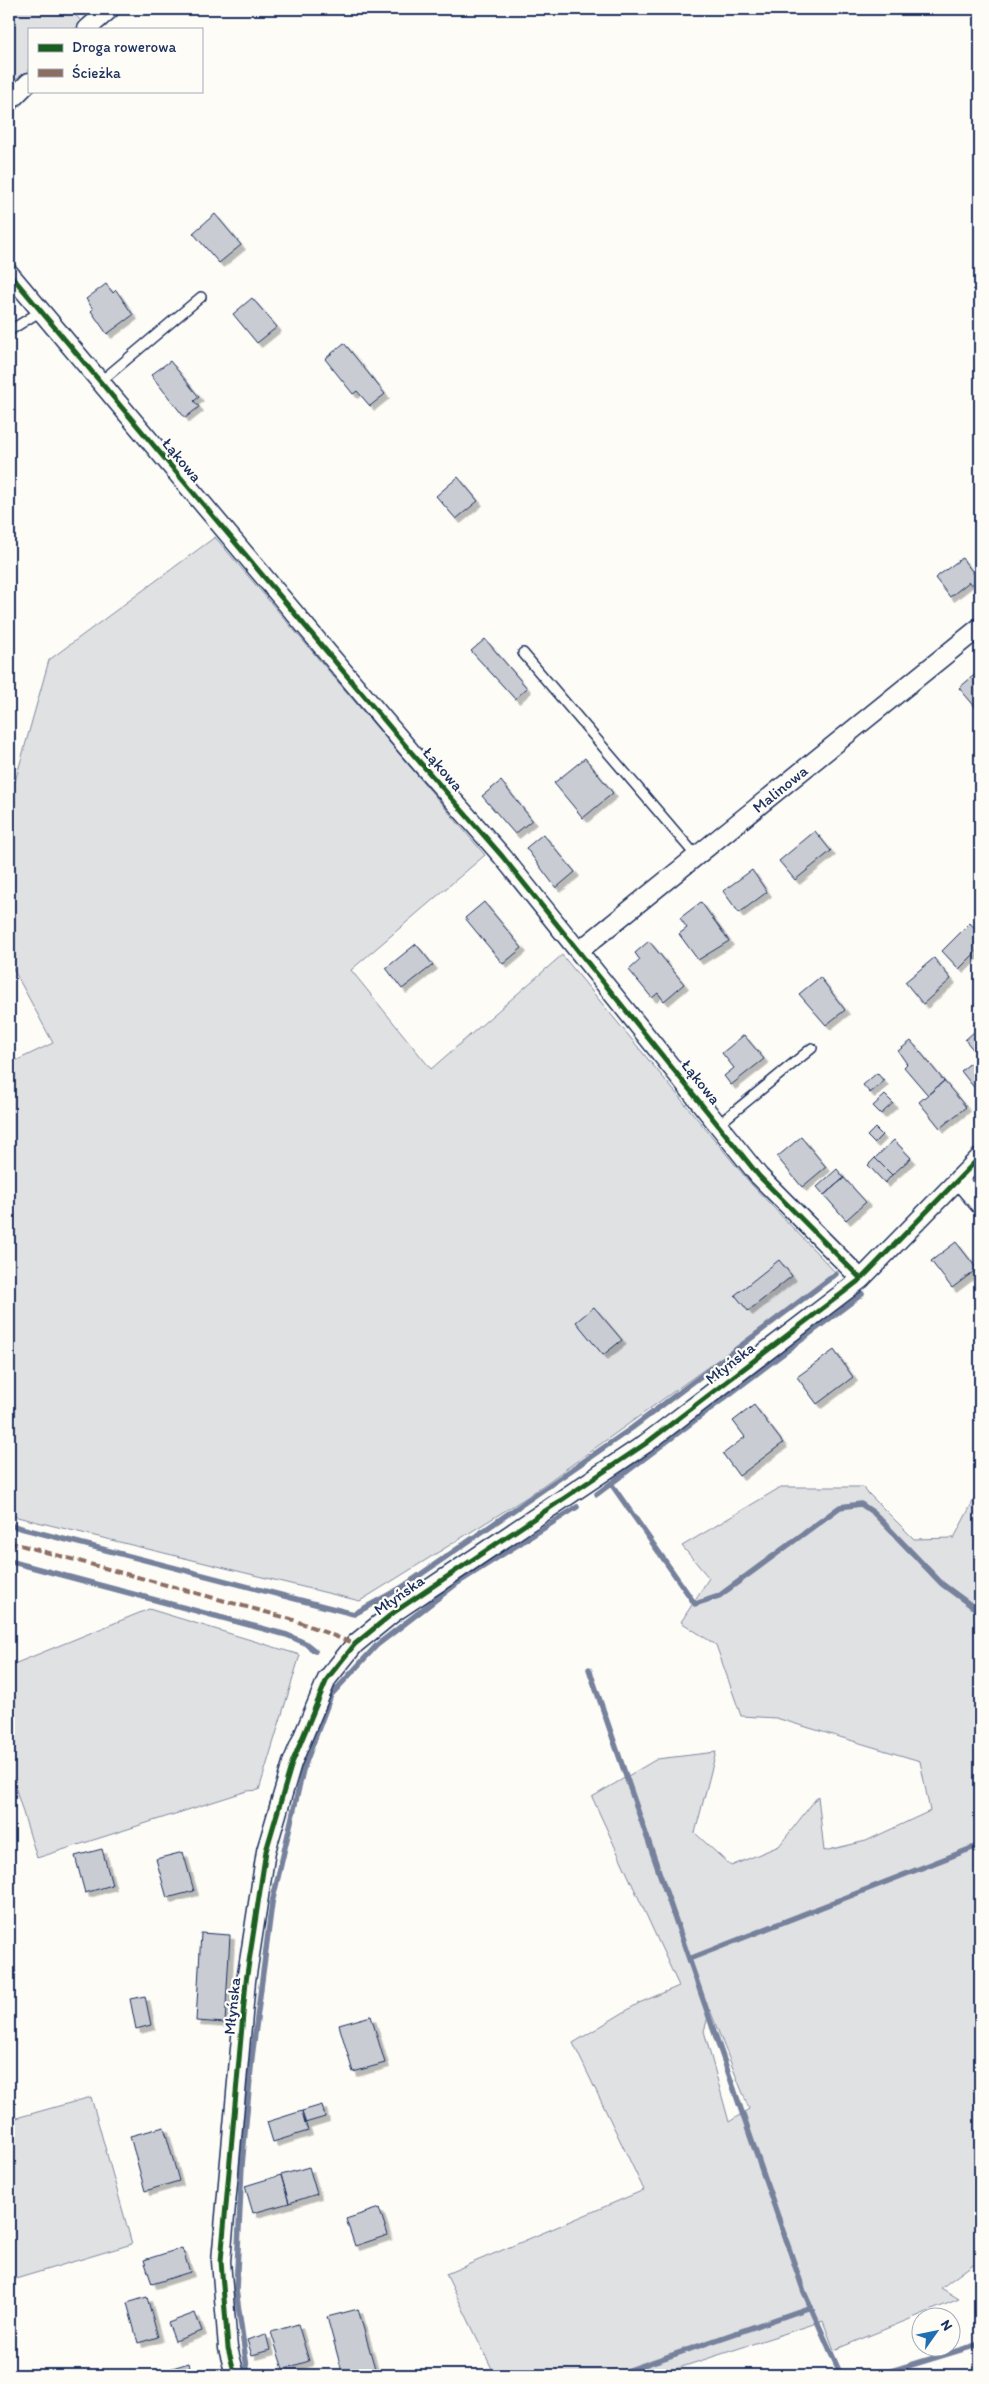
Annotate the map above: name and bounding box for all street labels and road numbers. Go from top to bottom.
street label: Łąkowa [158,434,206,486]
street label: Łąkowa [419,743,467,795]
street label: Malinowa [749,761,812,817]
street label: Łąkowa [677,1056,725,1108]
street label: Młyńska [702,1337,759,1388]
street label: Młyńska [370,1570,429,1619]
street label: Młyńska [220,1976,245,2036]

